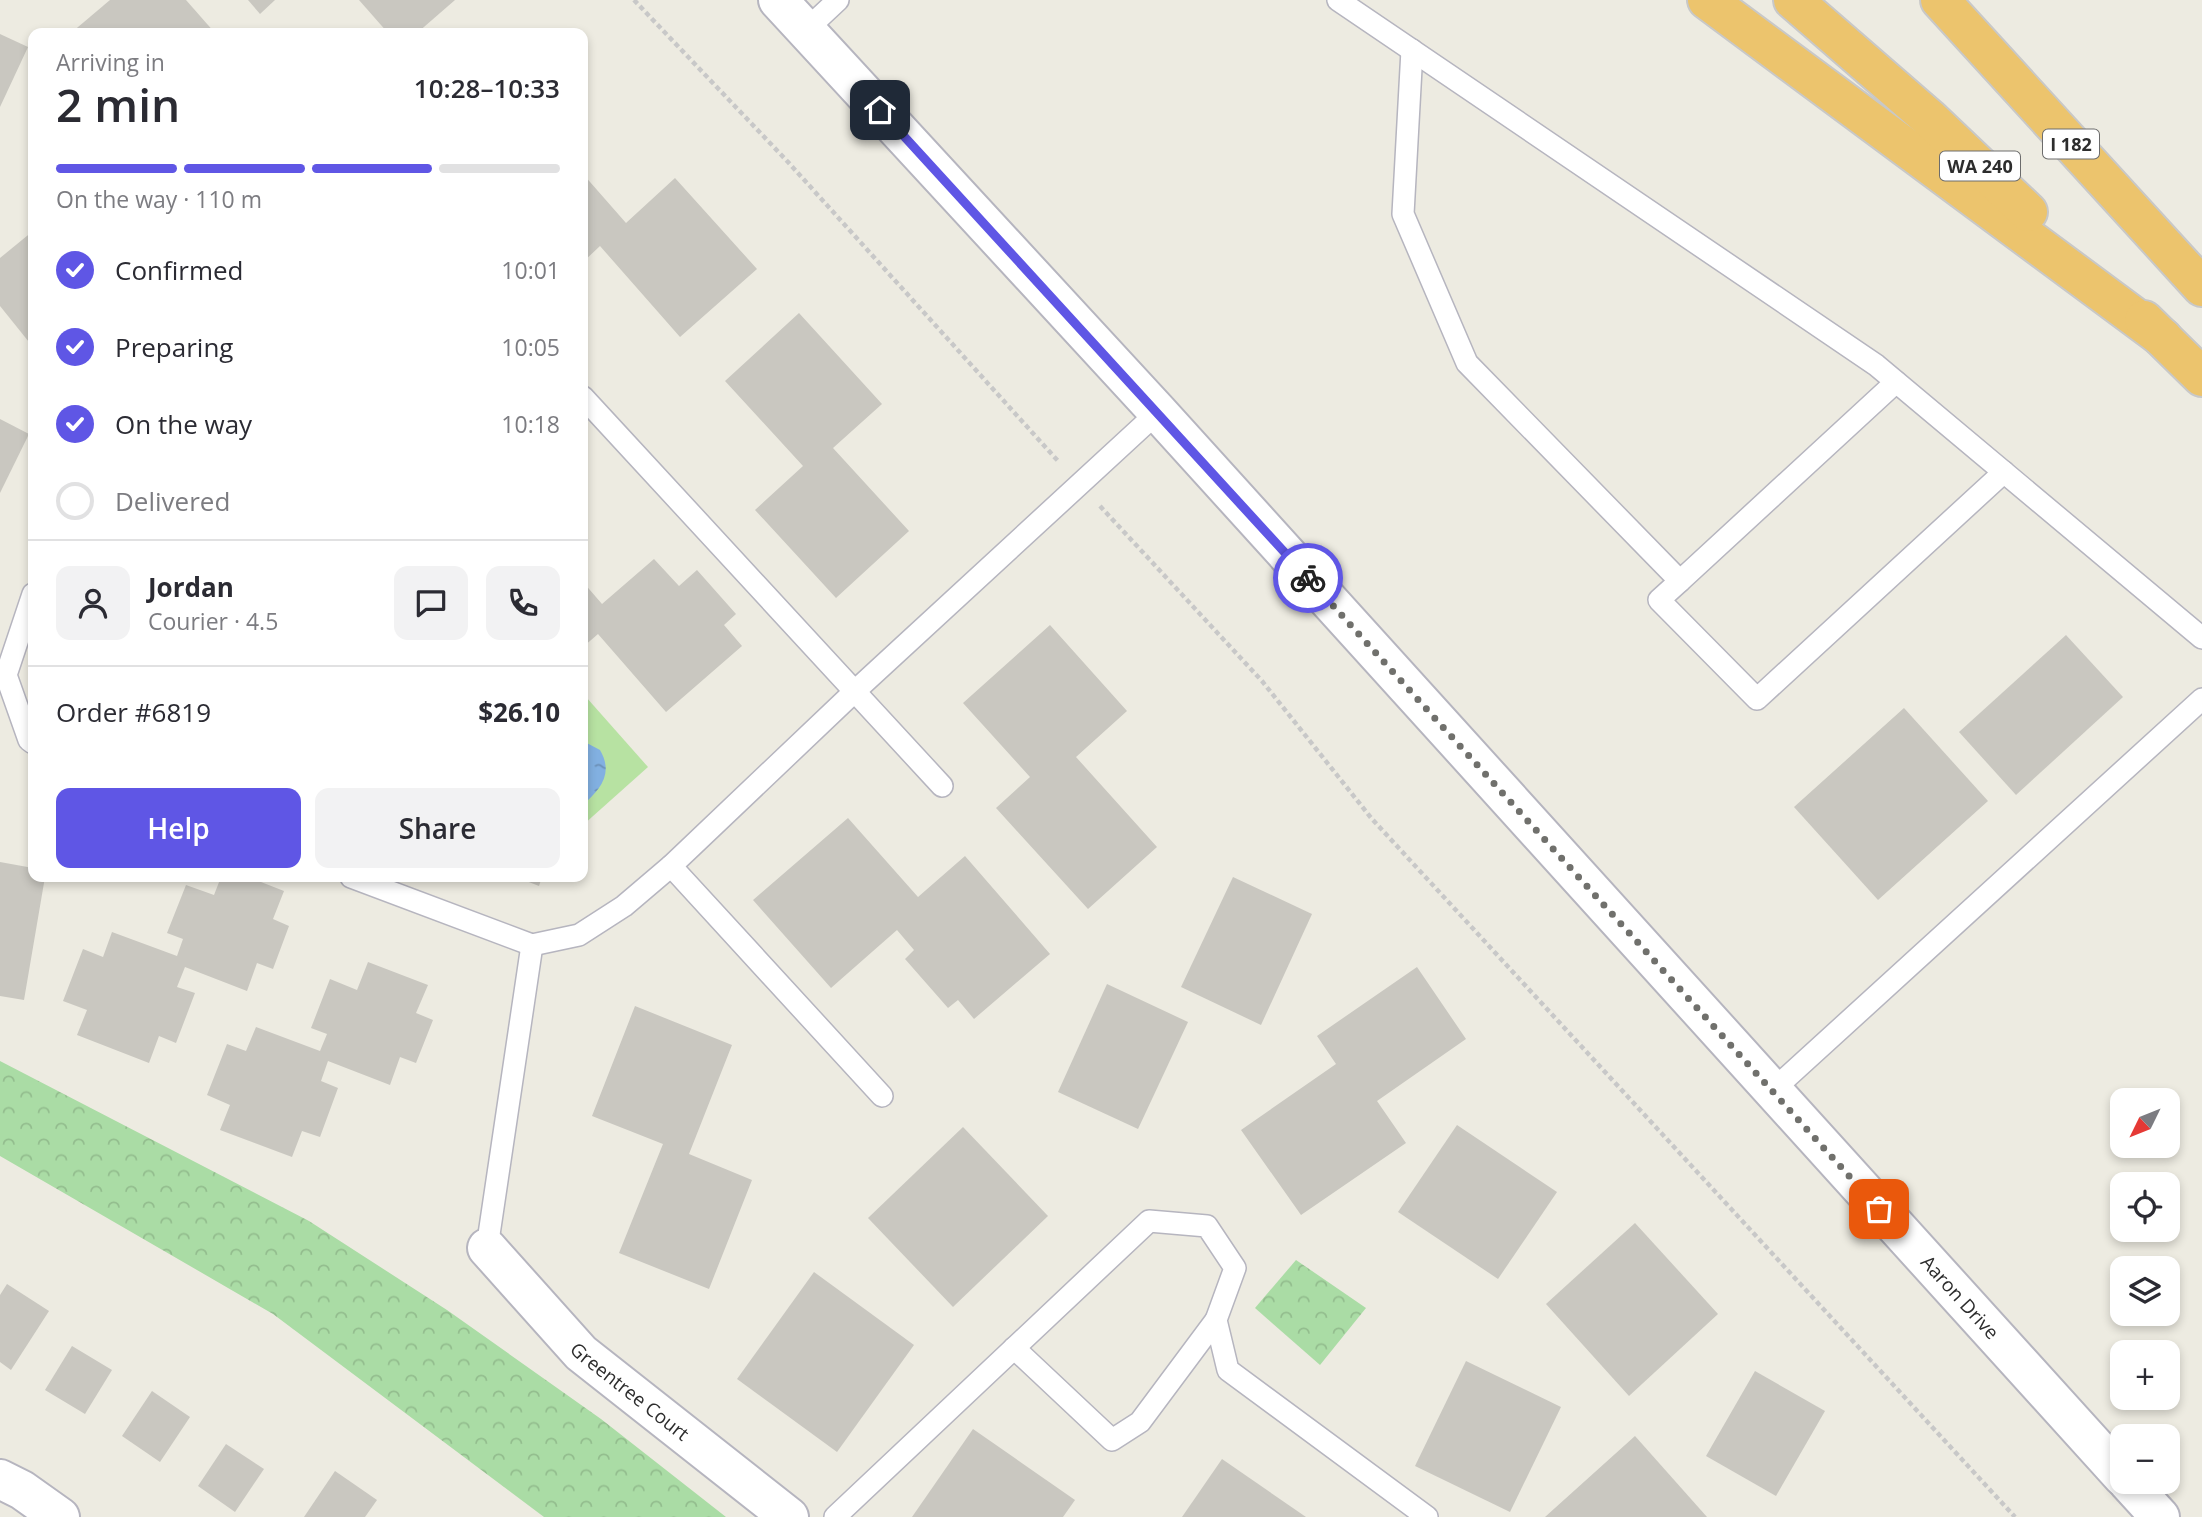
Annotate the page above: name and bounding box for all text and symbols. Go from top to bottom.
text: Arriving in [56,46,165,78]
text: 10:28–10:33 [414,70,560,106]
text: 2 min [56,73,180,135]
pin [850,80,910,140]
icon: home [861,91,899,129]
road number: I 182 [2043,130,2099,159]
road number: WA 240 [1940,152,2020,181]
text: On the way · 110 m [56,183,262,215]
icon: check [56,251,94,289]
text: Confirmed [115,252,243,288]
text: 10:01 [501,254,560,286]
icon: check [56,328,94,366]
text: Preparing [115,329,233,365]
text: 10:05 [501,331,560,363]
icon: check [56,405,94,443]
text: On the way [115,406,252,442]
text: 10:18 [501,408,560,440]
text: Delivered [115,483,230,519]
courier [1273,543,1343,613]
icon: bike [1289,559,1327,597]
button: person [56,566,130,640]
button: chat [394,566,468,640]
button: phone [486,566,560,640]
text: Jordan [148,569,234,605]
text: Courier · 4.5 [148,605,278,637]
text: Order #6819 [56,694,211,730]
text: $26.10 [478,694,560,730]
button: Help [56,788,301,868]
button: Share [315,788,560,868]
north arrow [2110,1088,2180,1158]
map controls [2110,1088,2180,1494]
button: locate [2110,1172,2180,1242]
pin [1849,1179,1909,1239]
icon: bag [1860,1190,1898,1228]
street label: Aaron Drive [1915,1250,2005,1345]
button: layers [2110,1256,2180,1326]
street label: Greentree Court [564,1337,695,1447]
button: + [2110,1340,2180,1410]
button: − [2110,1424,2180,1494]

